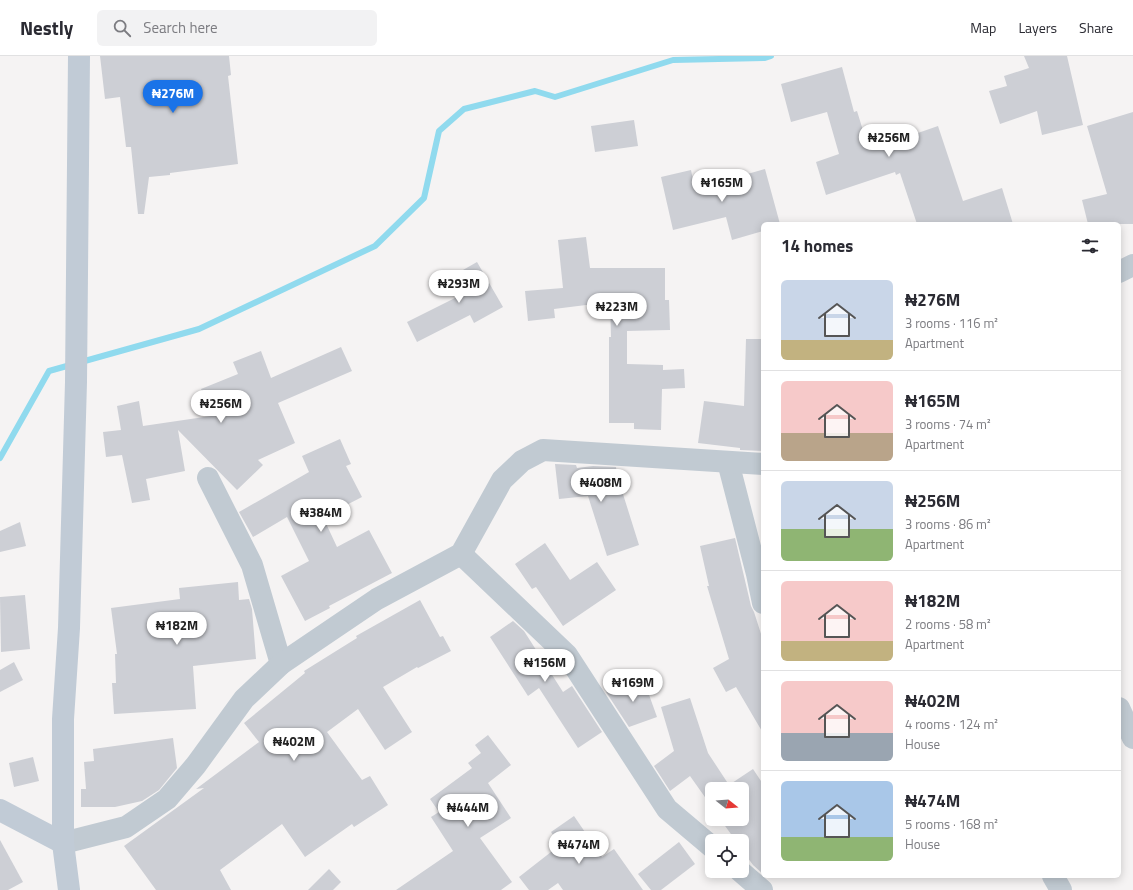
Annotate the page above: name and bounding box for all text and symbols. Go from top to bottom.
search box [97,10,377,46]
text: Nestly [20,13,73,42]
text: Search here [143,16,218,39]
icon: search [111,17,133,39]
text: Map [970,17,996,38]
text: Layers [1018,17,1057,38]
text: Share [1079,17,1113,38]
pin: ₦276M [145,80,201,114]
text: ₦276M [152,83,194,103]
pin: ₦256M [861,124,917,158]
text: ₦256M [868,127,910,147]
pin: ₦165M [694,169,750,203]
text: ₦165M [701,172,743,192]
text: 14 homes [781,233,853,259]
icon: filters [1079,235,1101,257]
pin: ₦293M [431,270,487,304]
text: ₦293M [438,273,480,293]
text: ₦276M [905,287,960,313]
pin: ₦223M [589,293,645,327]
text: ₦223M [596,296,638,316]
icon: home [813,296,861,344]
text: 3 rooms · 116 m² [905,313,998,333]
text: Apartment [905,333,964,353]
text: ₦165M [905,388,960,414]
pin: ₦256M [193,390,249,424]
text: ₦256M [200,393,242,413]
icon: home [813,397,861,445]
text: 3 rooms · 74 m² [905,414,991,434]
text: Apartment [905,434,964,454]
pin: ₦408M [573,469,629,503]
text: ₦408M [580,472,622,492]
text: ₦256M [905,488,960,514]
icon: home [813,497,861,545]
pin: ₦384M [293,499,349,533]
text: ₦384M [300,502,342,522]
text: 3 rooms · 86 m² [905,514,991,534]
text: Apartment [905,534,964,554]
text: ₦182M [905,588,960,614]
icon: home [813,597,861,645]
pin: ₦182M [149,612,205,646]
text: 2 rooms · 58 m² [905,614,991,634]
text: ₦182M [156,615,198,635]
text: Apartment [905,634,964,654]
pin: ₦156M [517,649,573,683]
text: ₦156M [524,652,566,672]
pin: ₦169M [605,669,661,703]
text: ₦169M [612,672,654,692]
text: ₦402M [905,688,960,714]
icon: home [813,697,861,745]
text: 4 rooms · 124 m² [905,714,998,734]
pin: ₦402M [266,728,322,762]
text: ₦402M [273,731,315,751]
text: House [905,734,940,754]
north arrow [705,782,749,826]
map controls [705,782,749,878]
text: ₦474M [905,788,960,814]
pin: ₦444M [440,794,496,828]
text: ₦444M [447,797,489,817]
icon: home [813,797,861,845]
text: 5 rooms · 168 m² [905,814,998,834]
pin: ₦474M [551,831,607,865]
text: ₦474M [558,834,600,854]
button: locate [705,834,749,878]
text: House [905,834,940,854]

